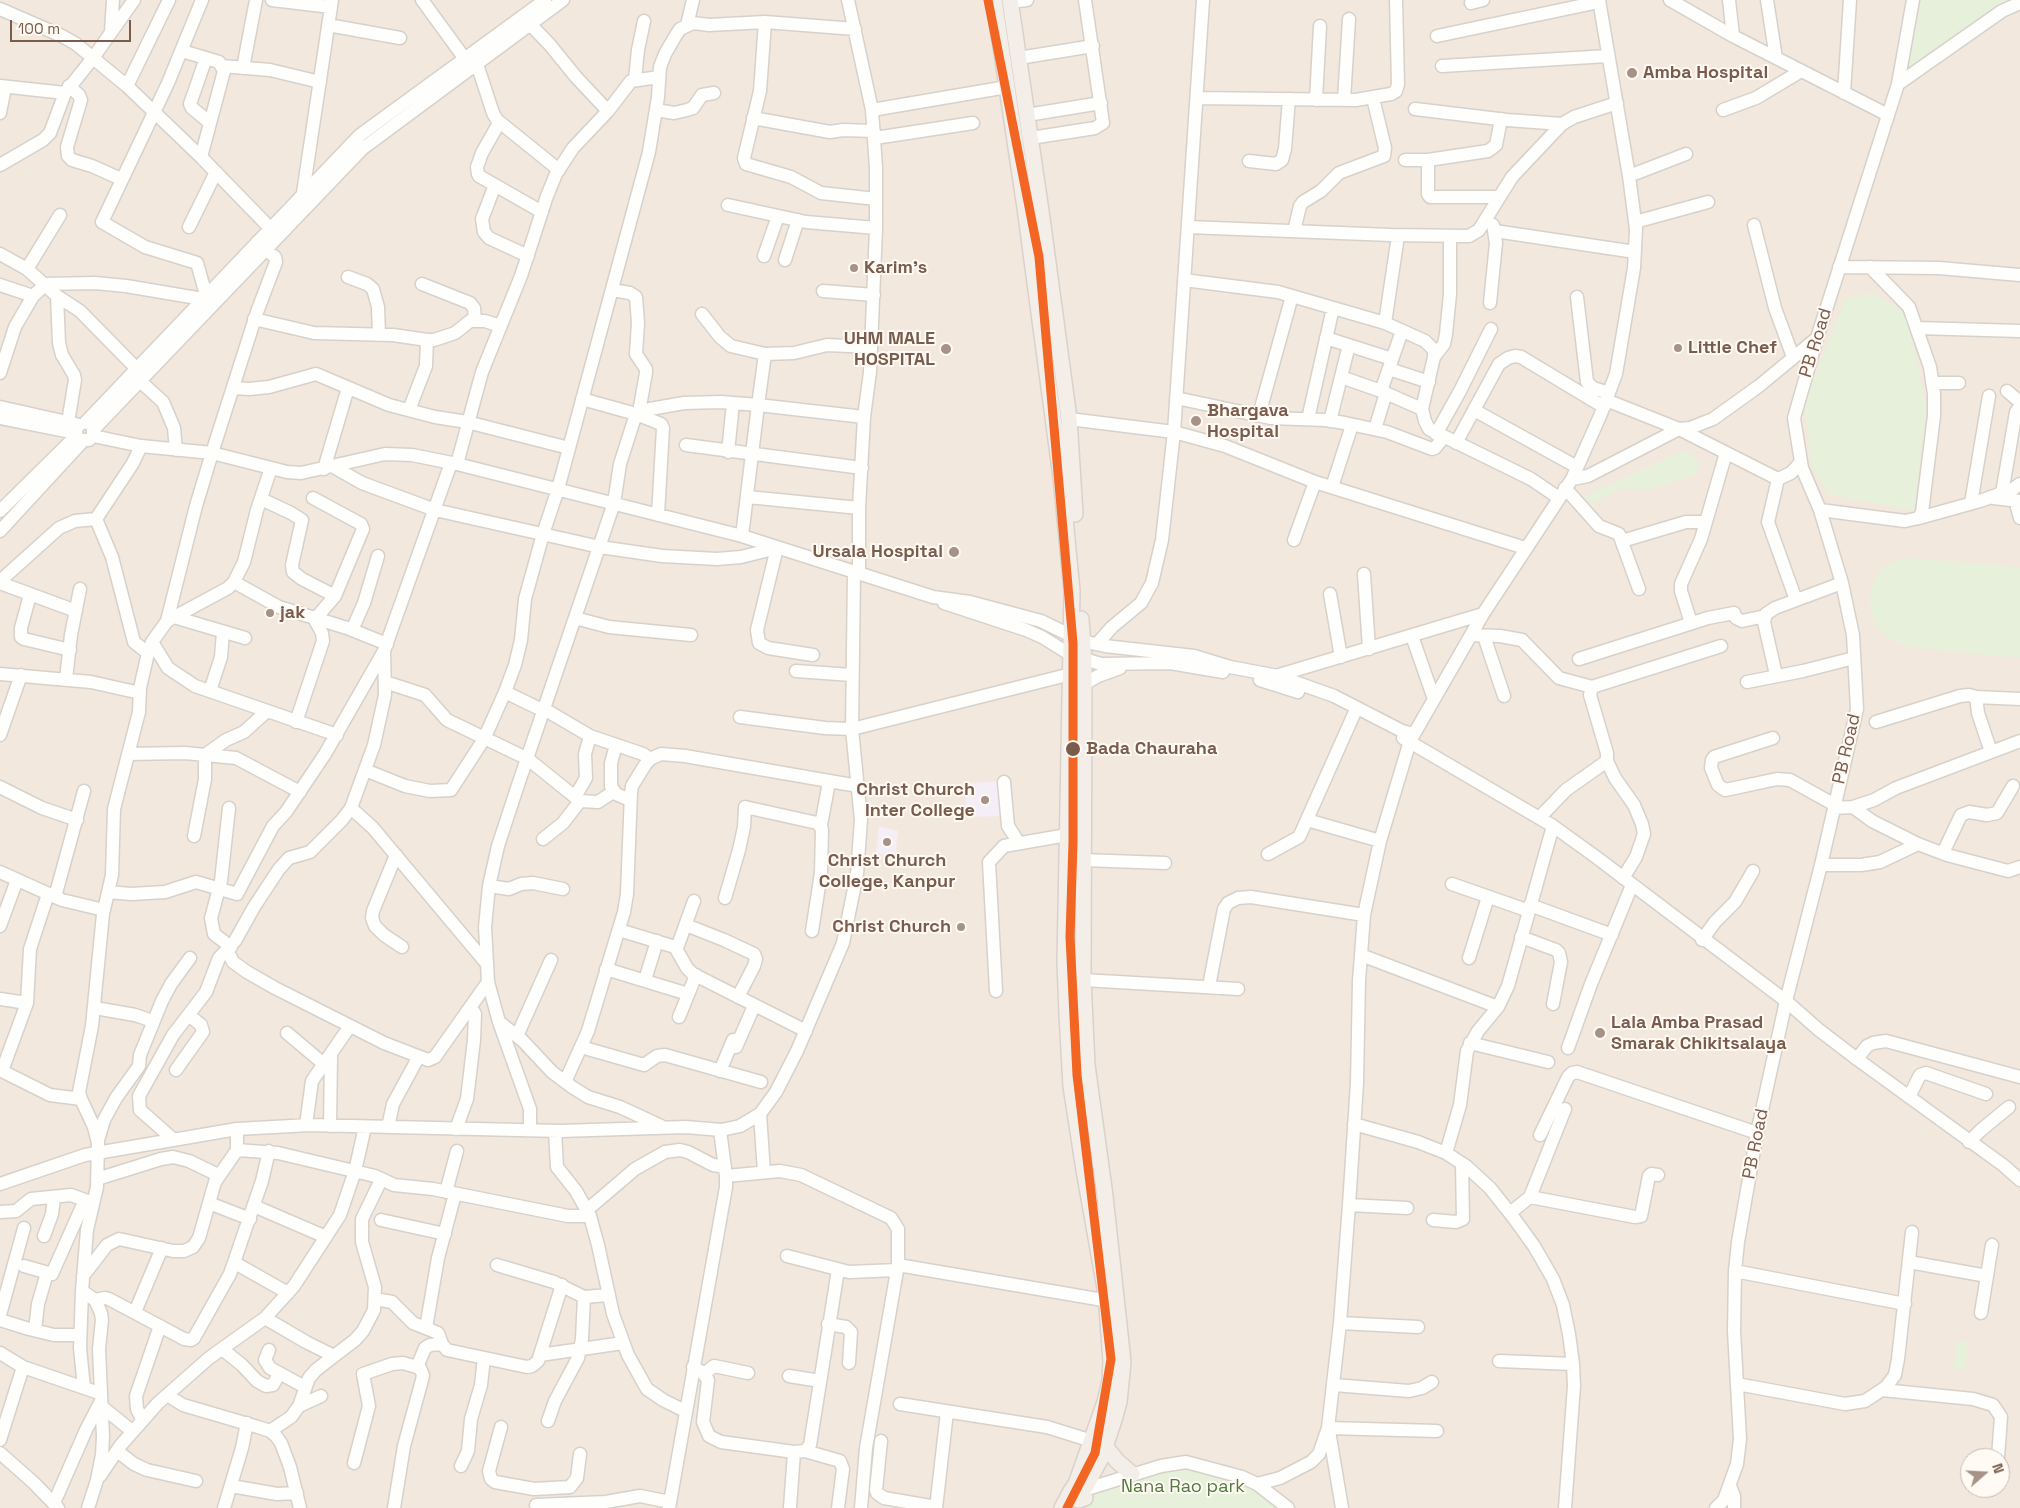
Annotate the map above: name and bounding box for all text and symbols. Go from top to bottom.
scale bar [12,10,134,42]
text: 100 m [18,19,60,38]
place label: Amba Hospital [1643,62,1768,84]
marker: Amba Hospital [1625,66,1639,80]
place label: Karim's [864,257,927,279]
marker: Karim's [848,262,860,274]
street label: PB Road [1795,306,1837,380]
place label: UHM MALE HOSPITAL [844,328,935,370]
place label: Little Chef [1688,337,1777,359]
marker: UHM MALE HOSPITAL [939,342,953,356]
marker: Little Chef [1672,342,1684,354]
place label: Bhargava Hospital [1207,400,1289,442]
marker: Bhargava Hospital [1189,414,1203,428]
place label: Ursala Hospital [813,541,943,563]
marker: Ursala Hospital [947,545,961,559]
place label: jak [280,602,305,624]
marker: jak [264,607,276,619]
street label: PB Road [1828,712,1866,786]
place label: Bada Chauraha [1086,738,1217,760]
marker: Bada Chauraha [1064,740,1082,758]
place label: Christ Church Inter College [856,779,975,822]
marker: Christ Church Inter College [979,794,991,806]
marker: Christ Church College, Kanpur [881,836,893,848]
place label: Christ Church College, Kanpur [819,850,955,892]
place label: Christ Church [832,916,951,938]
marker: Christ Church [955,921,967,933]
place label: Lala Amba Prasad Smarak Chikitsalaya [1611,1012,1787,1054]
marker: Lala Amba Prasad Smarak Chikitsalaya [1593,1026,1607,1040]
street label: PB Road [1739,1107,1773,1181]
north arrow [1960,1448,2010,1498]
text: N [1988,1461,2008,1476]
park label: Nana Rao park [1121,1476,1245,1498]

